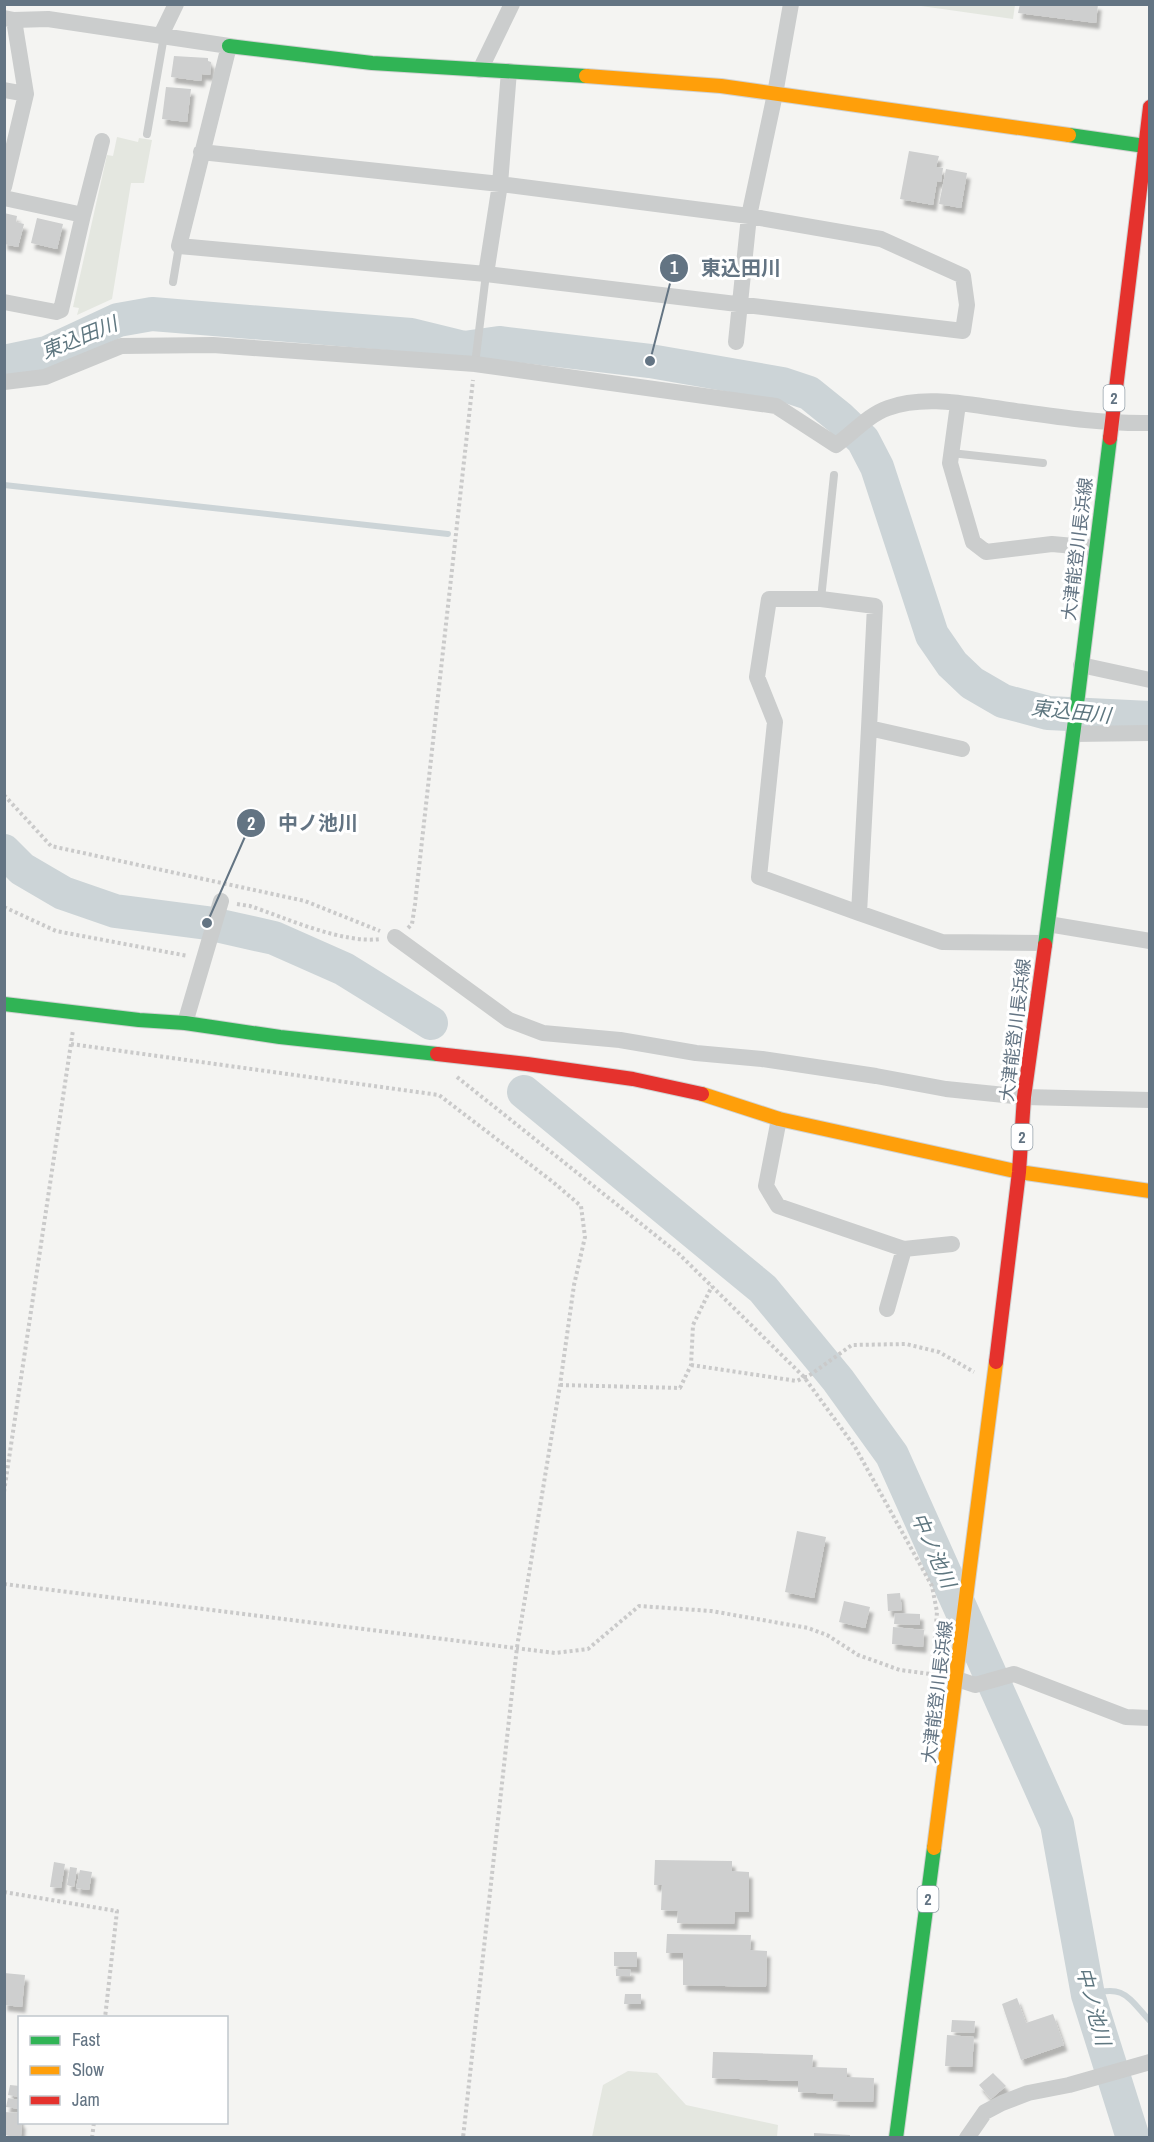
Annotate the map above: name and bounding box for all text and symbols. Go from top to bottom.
callout: 東込田川 [659,249,793,287]
text: 東込田川 [701,254,781,281]
text: 1 [670,255,679,280]
water label: 東込田川 [37,309,123,365]
road number: 2 [1104,385,1124,411]
street label: 大津能登川長浜線 [1056,476,1098,622]
water label: 東込田川 [1030,693,1114,729]
callout: 中ノ池川 [236,804,370,842]
text: 中ノ池川 [278,809,358,836]
text: 2 [247,811,255,836]
street label: 大津能登川長浜線 [994,957,1036,1103]
road number: 2 [1012,1124,1032,1150]
water label: 中ノ池川 [905,1508,963,1594]
street label: 大津能登川長浜線 [916,1619,958,1765]
road number: 2 [918,1886,938,1912]
water label: 中ノ池川 [1071,1964,1118,2050]
legend [18,2016,228,2124]
text: Fast [72,2027,100,2052]
text: Slow [72,2057,104,2082]
text: Jam [72,2087,100,2112]

